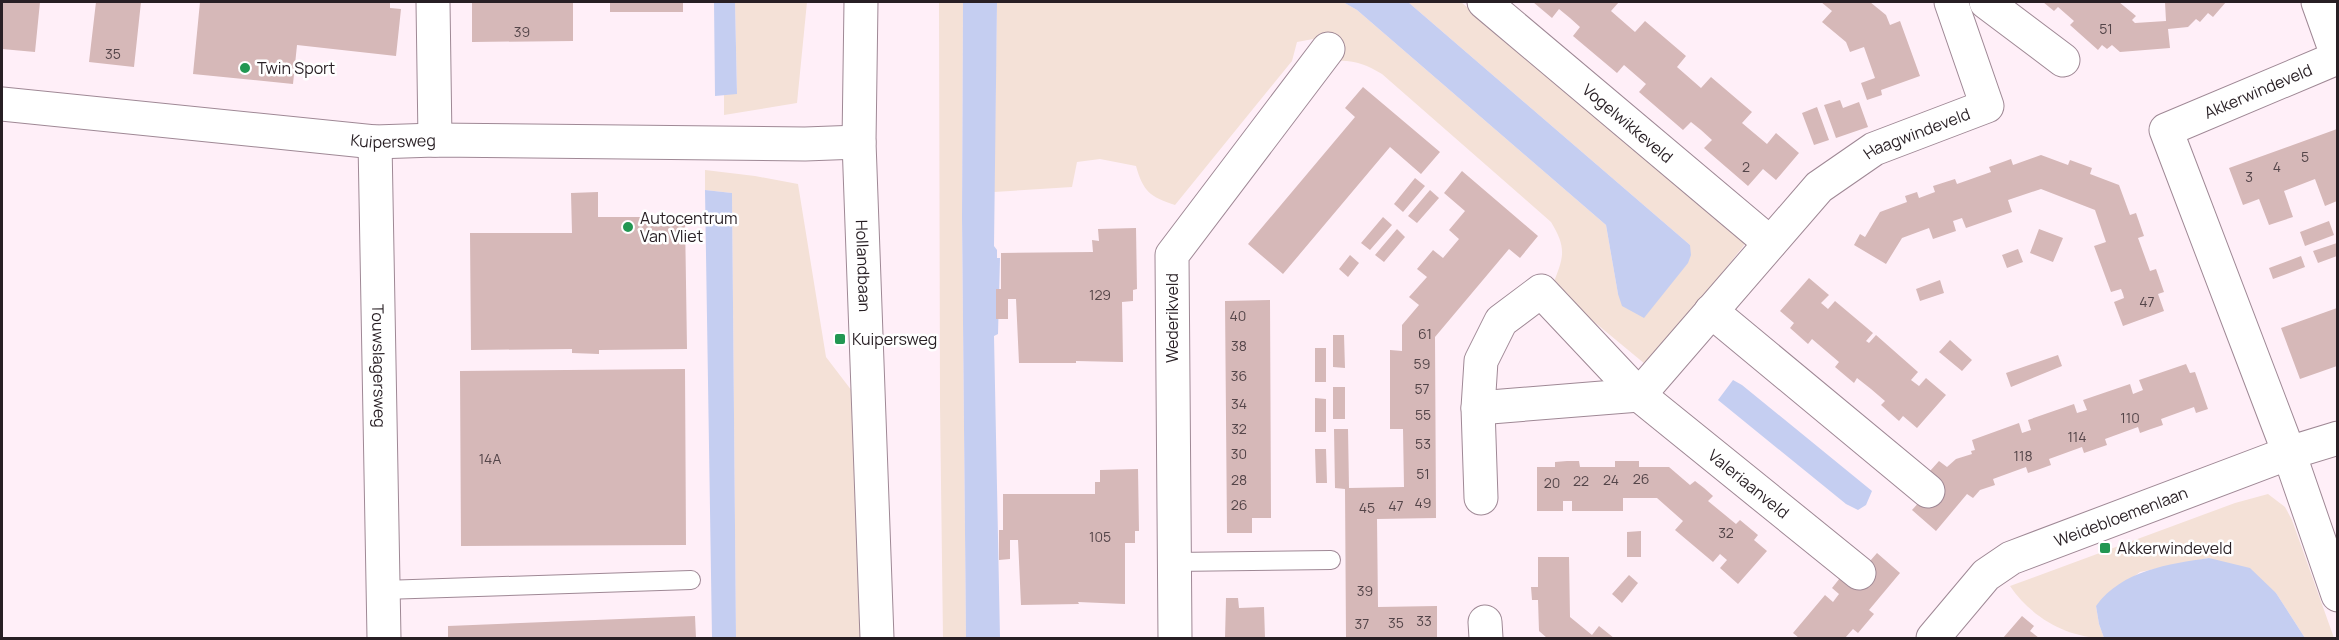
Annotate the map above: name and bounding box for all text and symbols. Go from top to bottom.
house number: 51 [2099,19,2113,38]
house number: 39 [514,22,530,41]
house number: 35 [105,44,121,63]
place label: Twin Sport [257,57,335,79]
street label: Akkerwindeveld [2201,58,2315,124]
marker: Twin Sport [238,61,252,75]
street label: Vogelwikkeveld [1578,79,1678,168]
street label: Haagwindeveld [1859,102,1973,164]
street label: Kuipersweg [349,129,436,153]
house number: 5 [2301,147,2309,166]
house number: 2 [1742,157,1750,176]
house number: 4 [2273,157,2281,176]
house number: 3 [2245,167,2253,186]
place label: Autocentrum Van Vliet [640,207,738,247]
street label: Hollandbaan [851,219,876,313]
marker: Autocentrum Van Vliet [621,220,635,234]
street label: Wederikveld [1161,273,1183,363]
house number: 129 [1089,285,1111,304]
house number: 47 [2139,292,2155,311]
street label: Touwslagersweg [367,304,391,428]
house number: 40 [1230,306,1246,325]
house number: 61 [1418,324,1432,343]
place label: Kuipersweg [852,328,937,350]
marker: Kuipersweg [833,332,847,346]
house number: 38 [1231,336,1247,355]
house number: 59 [1414,354,1430,373]
house number: 36 [1231,366,1247,385]
house number: 57 [1414,379,1430,398]
house number: 34 [1231,394,1247,413]
house number: 55 [1415,405,1431,424]
house number: 110 [2120,408,2140,427]
house number: 32 [1231,419,1247,438]
house number: 114 [2067,427,2087,446]
house number: 53 [1415,434,1431,453]
house number: 30 [1231,444,1247,463]
street label: Valeriaanveld [1704,444,1794,523]
house number: 118 [2013,446,2033,465]
house number: 14A [479,449,501,468]
house number: 51 [1416,464,1430,483]
house number: 26 [1633,469,1649,488]
house number: 28 [1231,470,1247,489]
house number: 24 [1603,470,1619,489]
house number: 22 [1573,471,1589,490]
house number: 20 [1544,473,1560,492]
street label: Weidebloemenlaan [2051,481,2191,552]
house number: 49 [1415,493,1431,512]
house number: 26 [1231,495,1247,514]
house number: 47 [1388,496,1404,515]
house number: 45 [1359,498,1375,517]
house number: 32 [1718,523,1734,542]
house number: 105 [1089,527,1111,546]
place label: Akkerwindeveld [2117,537,2232,559]
marker: Akkerwindeveld [2098,541,2112,555]
house number: 39 [1357,581,1373,600]
house number: 33 [1416,611,1432,630]
house number: 35 [1388,613,1404,632]
house number: 37 [1355,614,1369,633]

